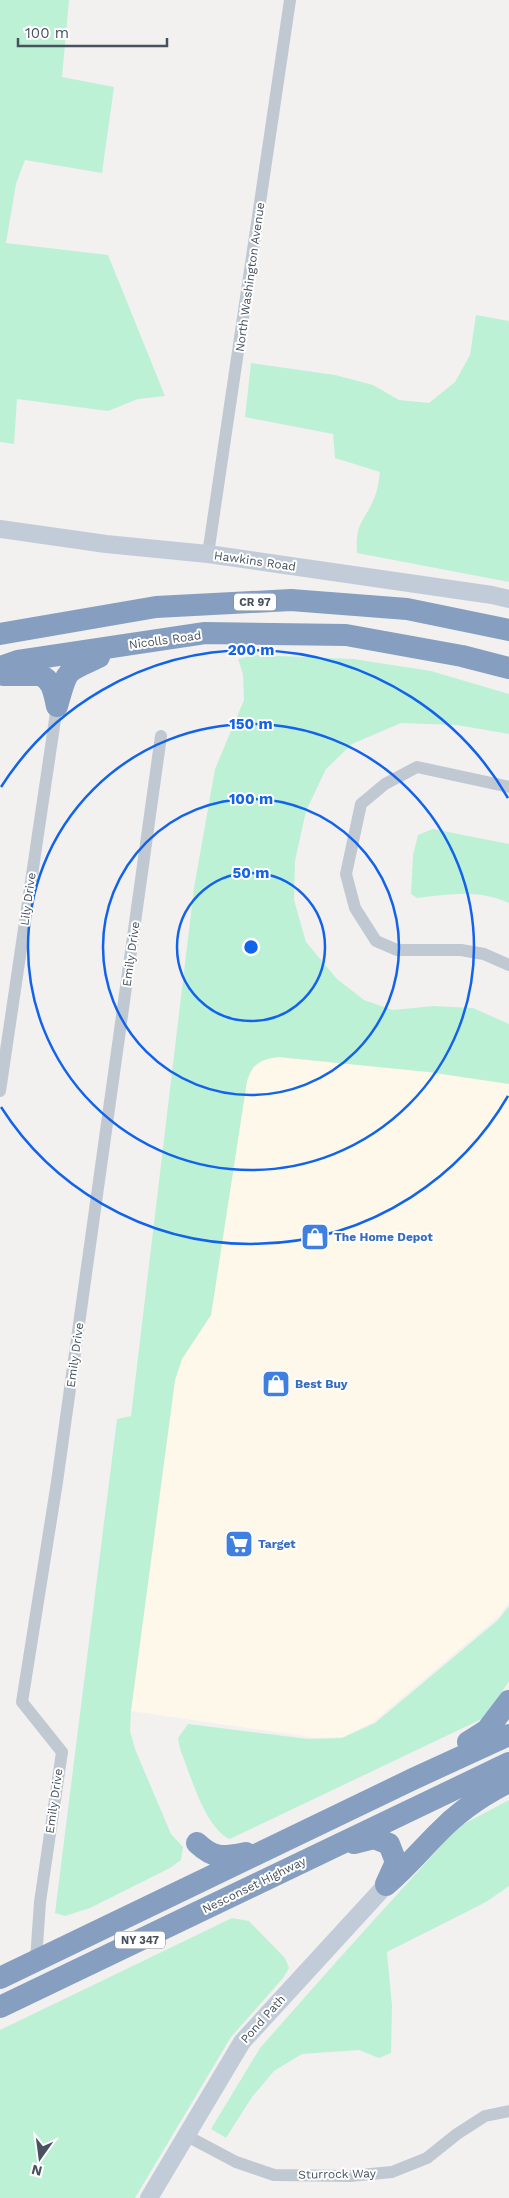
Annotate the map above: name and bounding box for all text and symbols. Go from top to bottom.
scale bar [18,15,166,47]
text: 100 m [25,24,69,42]
street label: North Washington Avenue [233,201,267,353]
street label: Hawkins Road [213,548,297,574]
road number: CR 97 [234,594,276,610]
street label: Nicolls Road [128,628,202,652]
text: 200 m [228,641,274,659]
text: 150 m [229,715,273,733]
text: 100 m [229,790,273,808]
text: 50 m [233,864,269,882]
street label: Lily Drive [17,871,39,927]
street label: Emily Drive [120,921,142,987]
centre of rings [242,938,260,956]
shop icon: The Home Depot [300,1222,330,1252]
place label: The Home Depot [334,1230,434,1244]
street label: Emily Drive [64,1322,86,1388]
shop icon: Best Buy [261,1369,291,1399]
place label: Best Buy [295,1377,348,1391]
supermarket icon: Target [224,1529,254,1559]
place label: Target [258,1537,296,1551]
street label: Emily Drive [43,1768,65,1834]
street label: Nesconset Highway [200,1853,309,1916]
road number: NY 347 [115,1932,165,1948]
street label: Pond Path [238,1992,288,2046]
north arrow [15,2133,65,2183]
text: N [30,2162,44,2180]
street label: Sturrock Way [298,2166,377,2182]

